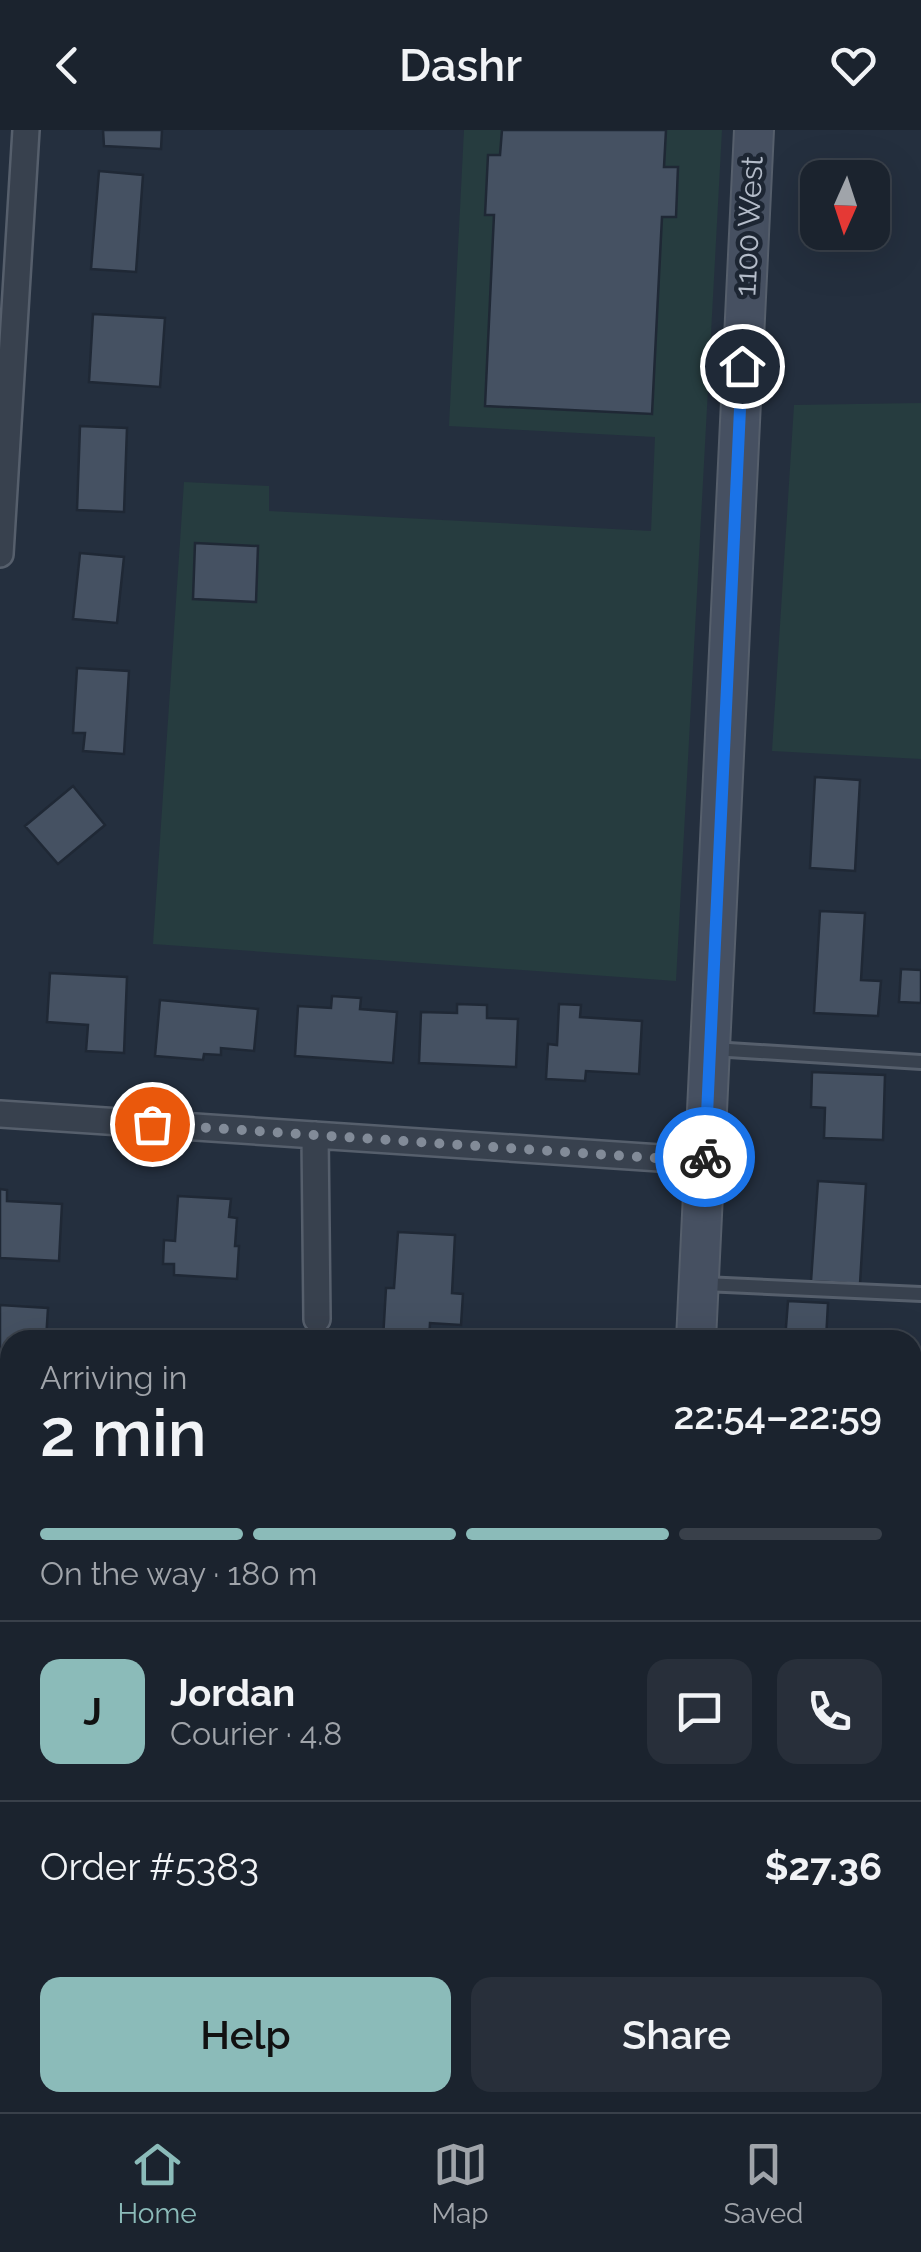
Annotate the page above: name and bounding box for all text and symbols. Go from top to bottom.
icon: back [40,38,95,93]
icon: heart [826,38,881,93]
text: Dashr [399,39,522,92]
street label: 1100 West [727,155,770,297]
north arrow [800,160,890,250]
map controls [800,160,890,250]
pin [700,324,785,409]
icon: home [715,339,770,394]
pin [110,1082,195,1167]
icon: bag [125,1097,180,1152]
courier [655,1107,755,1207]
icon: bike [678,1130,733,1185]
text: Arriving in [40,1359,187,1396]
text: 22:54–22:59 [673,1393,882,1438]
text: 2 min [40,1395,207,1471]
text: On the way · 180 m [40,1555,317,1592]
button: chat [647,1659,752,1764]
button: phone [777,1659,882,1764]
text: Jordan [170,1670,295,1715]
text: J [83,1689,102,1734]
text: Courier · 4.8 [170,1715,342,1752]
text: Order #5383 [40,1844,259,1889]
text: $27.36 [764,1844,882,1889]
button: Help [40,1977,451,2092]
button: Share [471,1977,882,2092]
tab: Home [117,2137,197,2230]
tab: Map [432,2137,489,2230]
tab: Saved [723,2137,804,2230]

